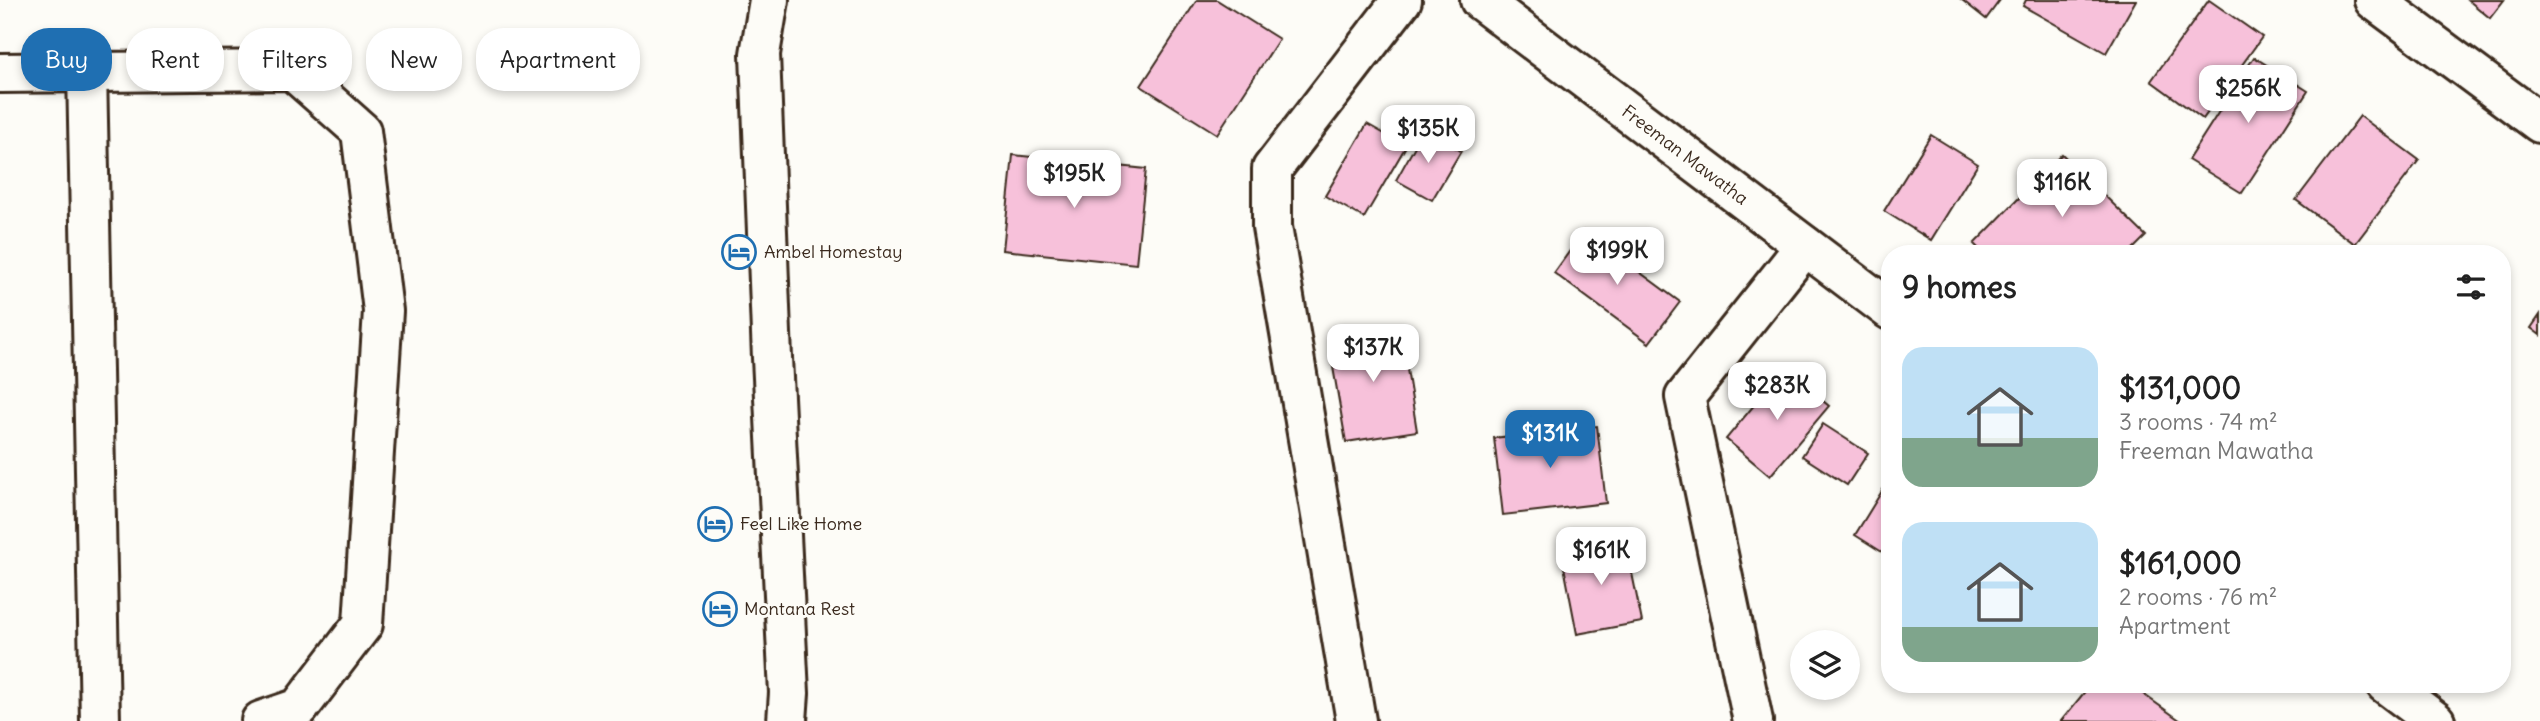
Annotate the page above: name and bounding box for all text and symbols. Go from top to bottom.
chip: Buy [21,28,112,91]
chip: Rent [126,28,224,91]
chip: Filters [238,28,352,91]
chip: New [366,28,462,91]
chip: Apartment [476,28,640,91]
pin: $256K [2199,66,2297,125]
text: $256K [2215,73,2281,102]
street label: Freeman Mawatha [1618,100,1753,210]
pin: $135K [1379,106,1477,165]
text: $135K [1397,113,1459,142]
pin: $195K [1025,150,1123,210]
text: $195K [1043,158,1105,187]
pin: $116K [2013,160,2111,219]
text: $116K [2033,167,2091,196]
pin: $199K [1568,228,1666,287]
hotel icon: Ambel Homestay [720,233,758,271]
text: $199K [1586,235,1648,264]
place label: Ambel Homestay [764,240,903,263]
text: 9 homes [1902,268,2017,306]
icon: filters [2452,268,2490,306]
pin: $137K [1324,324,1422,384]
text: $137K [1343,332,1403,361]
pin: $283K [1728,362,1826,422]
text: $131,000 [2119,369,2241,407]
text: $283K [1744,370,1810,399]
icon: home [1958,375,2042,459]
text: 3 rooms · 74 m² [2119,407,2278,436]
pin: $131K [1501,410,1599,470]
text: $131K [1521,418,1579,447]
text: Freeman Mawatha [2119,436,2314,465]
hotel icon: Feel Like Home [696,505,734,543]
place label: Feel Like Home [740,512,862,535]
pin: $161K [1552,528,1650,587]
text: $161K [1572,535,1630,564]
text: $161,000 [2119,544,2242,582]
icon: home [1958,550,2042,634]
text: 2 rooms · 76 m² [2119,582,2277,611]
hotel icon: Montana Rest [701,590,739,628]
place label: Montana Rest [744,597,855,620]
text: Apartment [2119,611,2231,640]
map controls [1790,630,1860,700]
button: layers [1790,630,1860,700]

